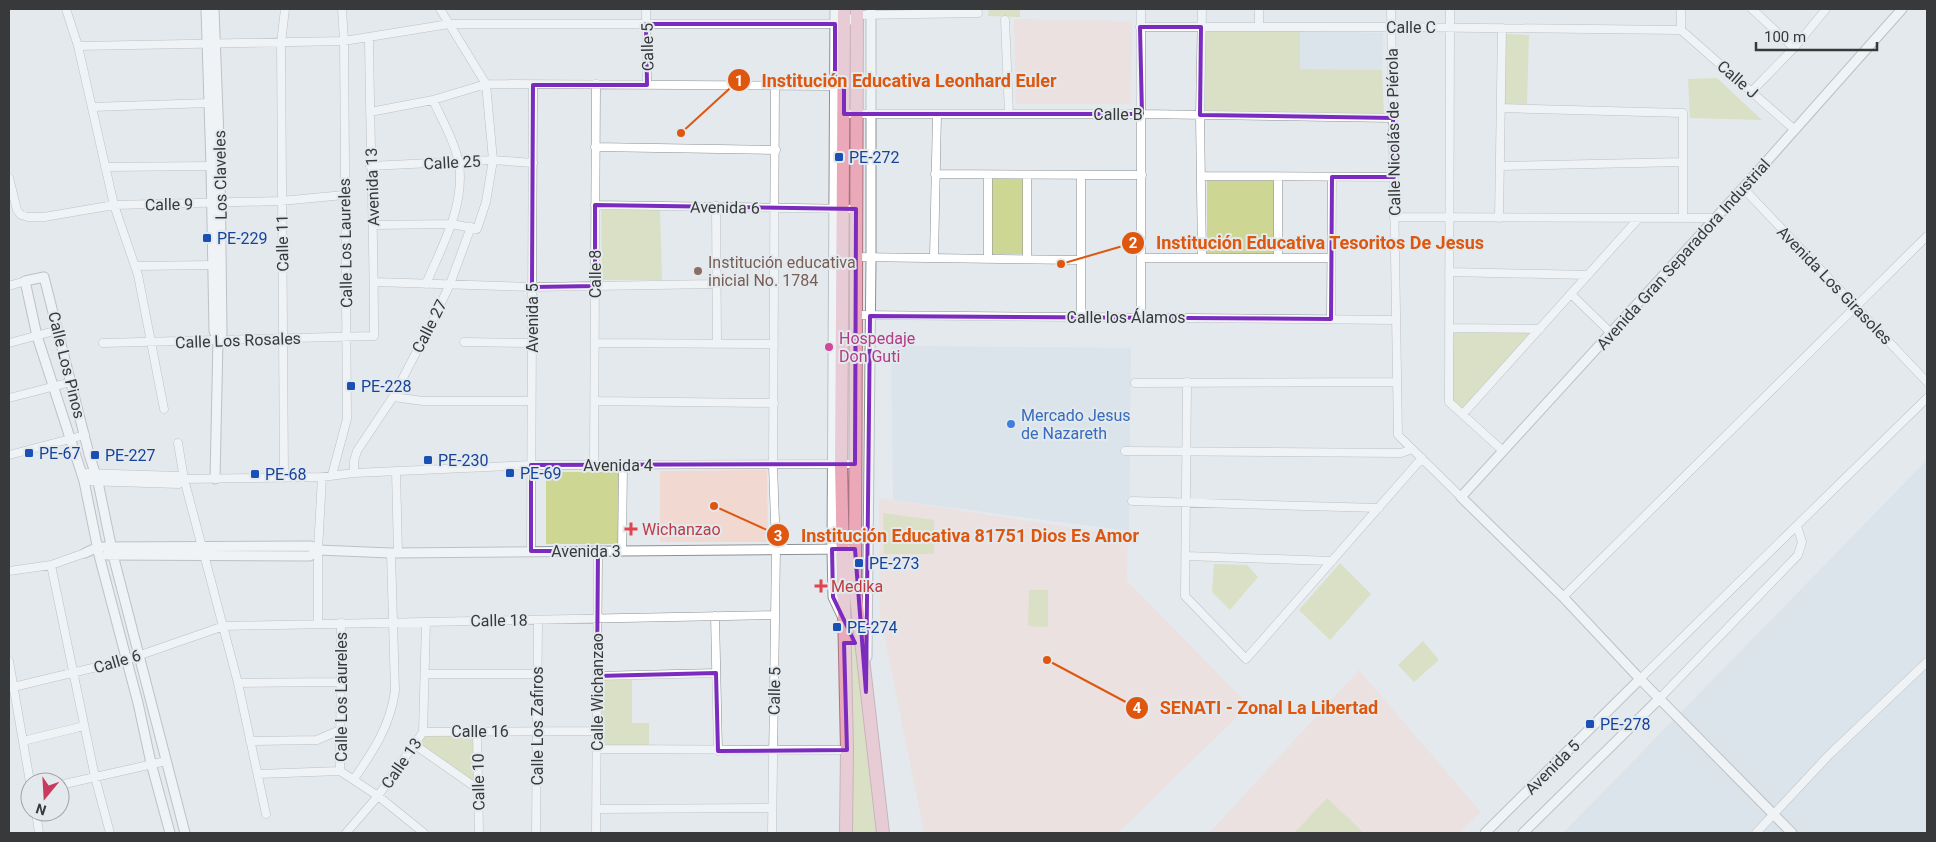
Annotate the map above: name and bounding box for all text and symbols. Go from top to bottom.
street label: Calle C [1386,18,1436,37]
scale bar [1756,20,1877,52]
street label: Calle 5 [638,23,657,71]
text: 100 m [1764,28,1806,46]
street label: Calle Nicolás de Piérola [1383,48,1404,216]
street label: Calle J [1713,56,1762,102]
callout: Institución Educativa Leonhard Euler [727,64,1067,97]
text: Institución Educativa Leonhard Euler [761,70,1057,91]
text: 1 [735,72,743,90]
street label: Calle B [1093,105,1143,124]
street label: Los Claveles [210,130,231,220]
street label: Avenida 13 [362,147,383,227]
place label: PE-272 [849,148,900,167]
marker: PE-272 [833,151,845,163]
street label: Calle 25 [423,152,481,173]
street label: Avenida Gran Separadora Industrial [1593,155,1774,354]
street label: Calle Los Laureles [335,178,356,308]
street label: Calle 9 [145,195,193,214]
street label: Avenida 6 [690,197,760,218]
street label: Calle 11 [273,214,292,272]
street label: Avenida Los Girasoles [1773,222,1896,348]
callout: Institución Educativa Tesoritos De Jesus [1120,227,1494,260]
place label: PE-229 [217,229,268,248]
marker: PE-229 [201,232,213,244]
text: Institución Educativa Tesoritos De Jesus [1156,232,1484,253]
text: 2 [1129,234,1138,252]
street label: Calle 8 [586,250,605,298]
place label: Institución educativa inicial No. 1784 [708,253,856,290]
marker: Institución educativa inicial No. 1784 [692,265,704,277]
street label: Avenida 5 [523,283,542,353]
street label: Calle 27 [408,296,451,356]
street label: Calle los Álamos [1066,308,1186,327]
street label: Calle Los Pinos [44,310,89,421]
street label: Calle Los Rosales [175,329,301,352]
place label: Hospedaje Don Guti [839,329,915,366]
marker: Hospedaje Don Guti [823,341,835,353]
place label: PE-228 [361,377,412,396]
marker: PE-228 [345,380,357,392]
place label: Mercado Jesus de Nazareth [1021,406,1131,443]
marker: Mercado Jesus de Nazareth [1005,418,1017,430]
place label: PE-67 [39,444,81,463]
place label: PE-227 [105,446,156,465]
marker: PE-67 [23,447,35,459]
marker: PE-227 [89,449,101,461]
place label: PE-230 [438,451,489,470]
marker: PE-230 [422,454,434,466]
street label: Avenida 4 [583,456,653,475]
place label: PE-69 [520,464,562,483]
place label: PE-68 [265,465,307,484]
marker: PE-69 [504,467,516,479]
marker: PE-68 [249,468,261,480]
callout: Institución Educativa 81751 Dios Es Amor [766,519,1149,552]
place label: Wichanzao [642,520,721,539]
marker: Wichanzao [624,522,638,536]
text: Institución Educativa 81751 Dios Es Amor [801,525,1139,546]
text: 3 [774,527,782,545]
street label: Avenida 3 [551,542,621,561]
place label: PE-273 [869,554,920,573]
marker: PE-273 [853,557,865,569]
place label: Medika [831,577,883,596]
marker: Medika [815,580,827,592]
street label: Calle 18 [470,611,528,630]
place label: PE-274 [847,618,898,637]
marker: PE-274 [831,621,843,633]
street label: Calle Los Laureles [332,632,351,762]
street label: Calle Wichanzao [588,633,607,751]
street label: Calle 6 [91,646,143,677]
street label: Calle Los Zafiros [528,666,547,786]
street label: Calle 5 [765,667,784,715]
callout: SENATI - Zonal La Libertad [1124,691,1388,724]
text: SENATI - Zonal La Libertad [1160,697,1378,718]
text: 4 [1133,699,1142,717]
place label: PE-278 [1600,715,1651,734]
marker: PE-278 [1584,718,1596,730]
street label: Calle 16 [451,722,509,741]
street label: Calle 13 [377,734,426,792]
street label: Avenida 5 [1521,736,1584,799]
street label: Calle 10 [469,753,488,811]
north arrow [20,772,70,822]
text: N [34,800,48,819]

